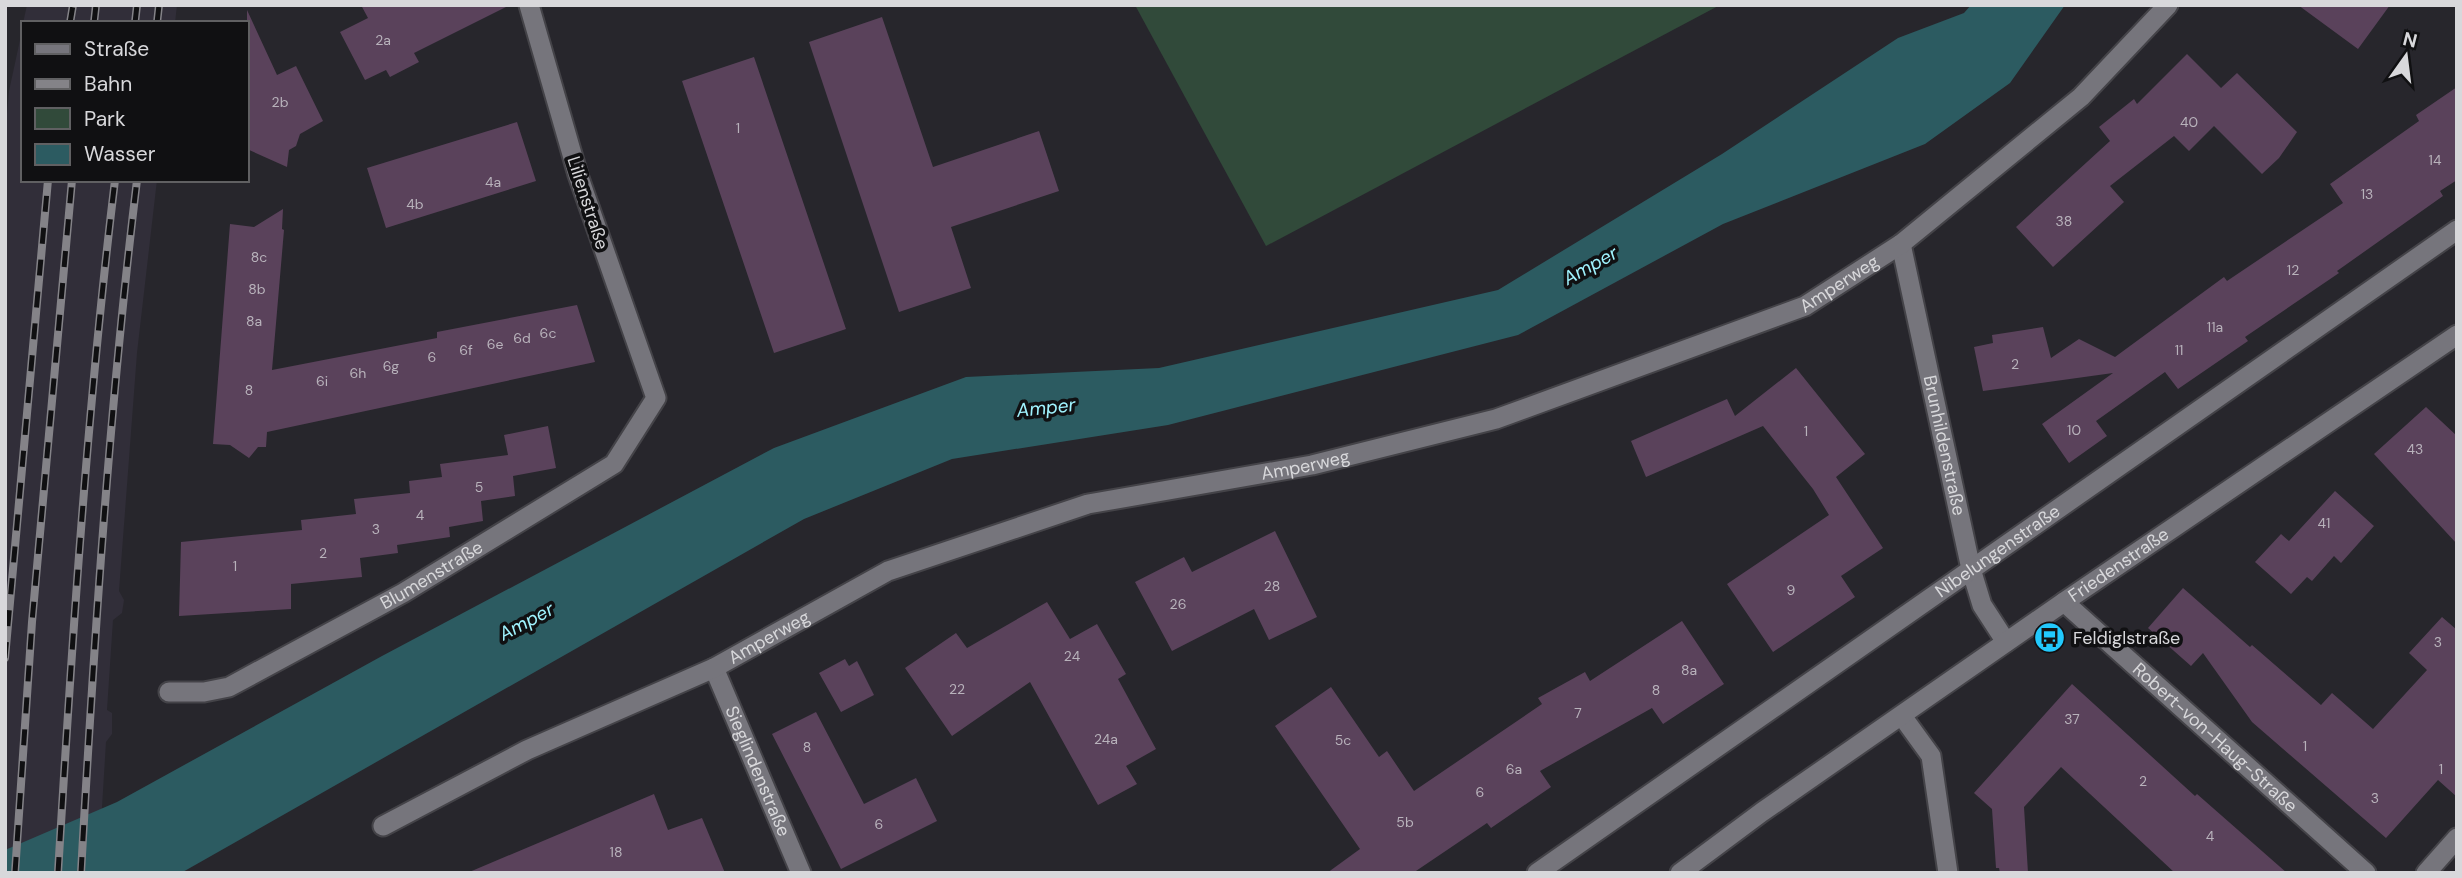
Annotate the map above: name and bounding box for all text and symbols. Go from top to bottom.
legend [21,21,248,182]
north arrow [2371,21,2441,91]
text: N [2400,26,2420,54]
house number: 2a [375,31,391,49]
text: Straße [84,35,149,63]
text: Bahn [84,70,132,98]
house number: 2b [272,93,289,111]
text: Park [84,105,126,133]
house number: 40 [2180,113,2198,131]
house number: 1 [736,119,740,137]
text: Wasser [84,140,156,168]
house number: 14 [2429,151,2442,169]
street label: Lilienstraße [562,153,614,253]
house number: 4a [485,173,501,191]
house number: 13 [2361,185,2373,203]
house number: 4b [406,195,424,213]
house number: 38 [2056,212,2072,230]
water label: Amper [1557,240,1623,291]
house number: 8c [251,248,267,266]
street label: Amperweg [1795,249,1884,318]
house number: 12 [2287,261,2299,279]
house number: 8b [248,280,266,298]
house number: 8a [246,312,262,330]
house number: 11a [2207,318,2223,336]
house number: 6c [540,324,556,342]
house number: 6d [513,329,531,347]
house number: 6e [487,335,503,353]
house number: 6f [459,341,473,359]
house number: 11 [2175,341,2183,359]
house number: 6 [428,348,436,366]
house number: 2 [2011,355,2019,373]
house number: 6g [383,357,399,375]
house number: 6h [350,364,366,382]
house number: 6i [316,372,328,390]
street label: Brunhildenstraße [1918,373,1971,518]
house number: 8 [245,381,253,399]
water label: Amper [1014,392,1078,423]
house number: 10 [2067,421,2081,439]
house number: 1 [1804,422,1808,440]
house number: 43 [2407,440,2423,458]
street label: Amperweg [1259,444,1352,486]
house number: 5 [475,478,483,496]
street label: Nibelungenstraße [1930,499,2065,603]
house number: 4 [416,506,425,524]
house number: 41 [2318,514,2330,532]
house number: 3 [372,520,380,538]
street label: Friedenstraße [2064,522,2174,608]
street label: Blumenstraße [376,535,487,615]
house number: 2 [319,544,327,562]
house number: 1 [233,557,237,575]
house number: 28 [1264,577,1280,595]
house number: 9 [1787,581,1796,599]
house number: 26 [1170,595,1186,613]
water label: Amper [493,596,559,647]
street label: Amperweg [724,605,814,670]
bus stop icon: Feldiglstraße [2033,621,2067,655]
place label: Feldiglstraße [2073,626,2180,650]
house number: 3 [2434,633,2442,651]
house number: 24 [1064,647,1081,665]
street label: Robert-von-Haug-Straße [2128,657,2303,818]
house number: 8a [1681,661,1697,679]
house number: 22 [949,680,965,698]
house number: 8 [1652,681,1660,699]
street label: Sieglindenstraße [719,702,796,840]
house number: 7 [1574,704,1582,722]
house number: 37 [2064,710,2080,728]
house number: 24a [1094,730,1118,748]
house number: 5c [1335,731,1351,749]
house number: 1 [2303,737,2307,755]
house number: 8 [803,738,811,756]
house number: 6a [1506,760,1522,778]
house number: 1 [2439,760,2443,778]
house number: 2 [2139,772,2147,790]
house number: 6 [1476,783,1484,801]
house number: 3 [2371,789,2379,807]
house number: 5b [1396,813,1414,831]
house number: 6 [875,815,883,833]
house number: 4 [2206,827,2215,845]
house number: 18 [610,843,622,861]

